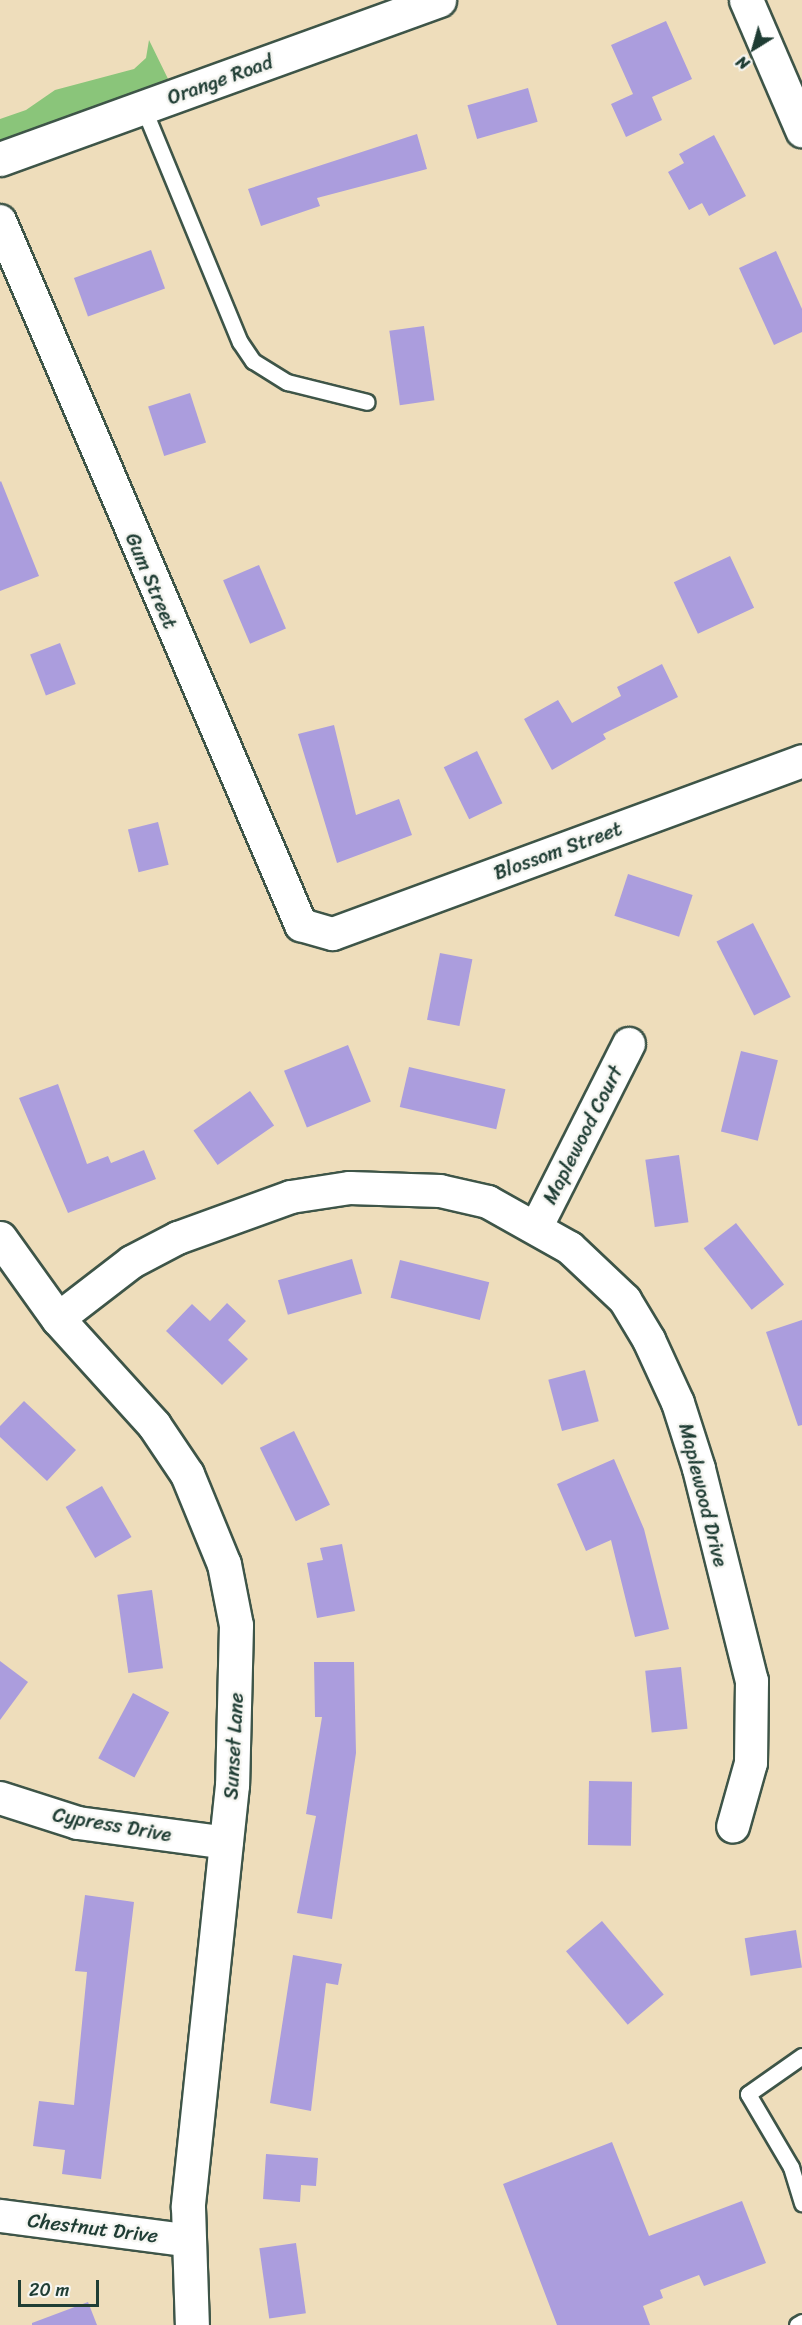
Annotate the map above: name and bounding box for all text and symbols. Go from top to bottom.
north arrow [724,18,784,78]
text: N [730,48,756,78]
street label: Orange Road [164,50,276,110]
street label: Gum Street [120,529,182,633]
street label: Blossom Street [491,817,625,885]
street label: Maplewood Court [538,1061,628,1209]
street label: Maplewood Drive [673,1420,733,1570]
street label: Sunset Lane [219,1692,249,1800]
street label: Cypress Drive [50,1803,174,1847]
street label: Chestnut Drive [26,2208,160,2248]
scale bar [21,2268,102,2306]
text: 20 m [29,2274,69,2306]

